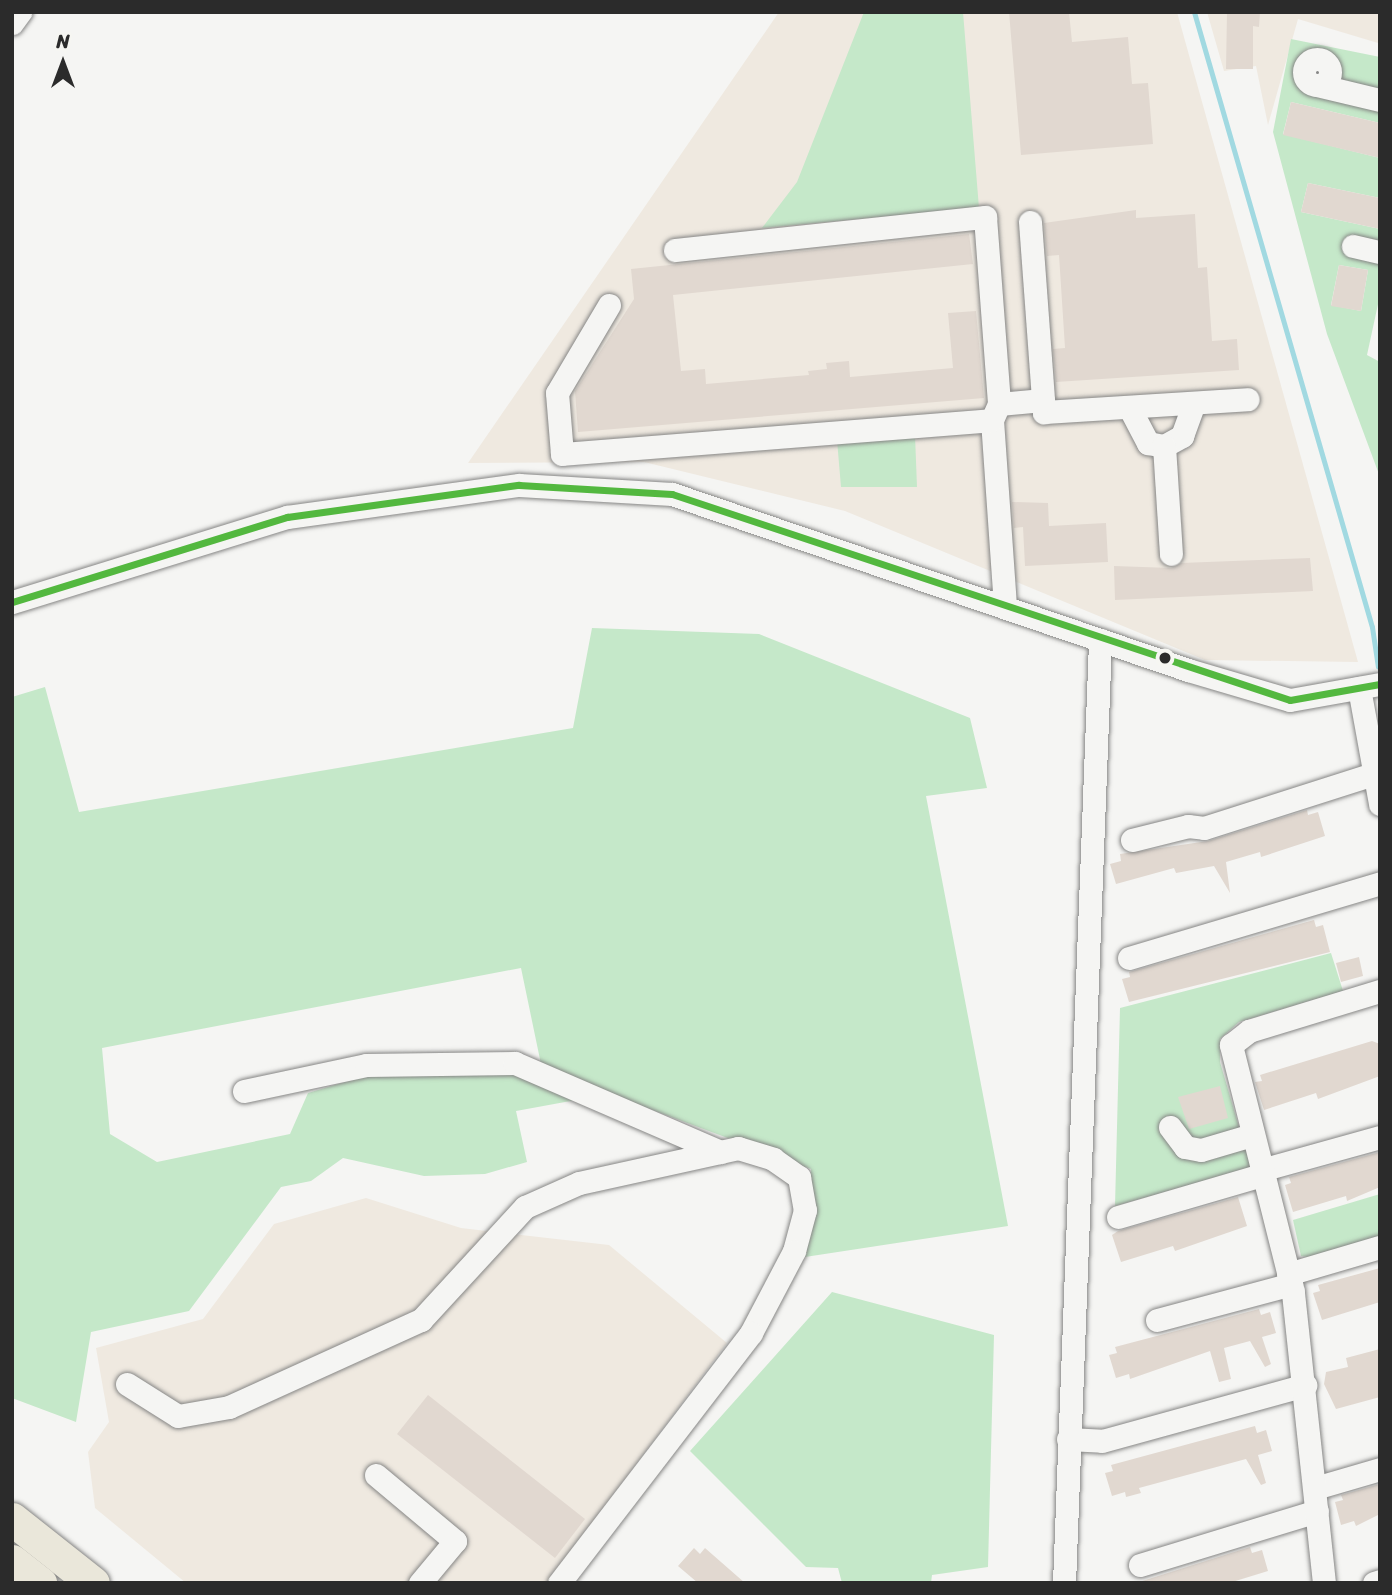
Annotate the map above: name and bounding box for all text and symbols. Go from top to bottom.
text: N [56,25,70,58]
north arrow [28,28,98,98]
unlabelled marker [1158,651,1172,665]

